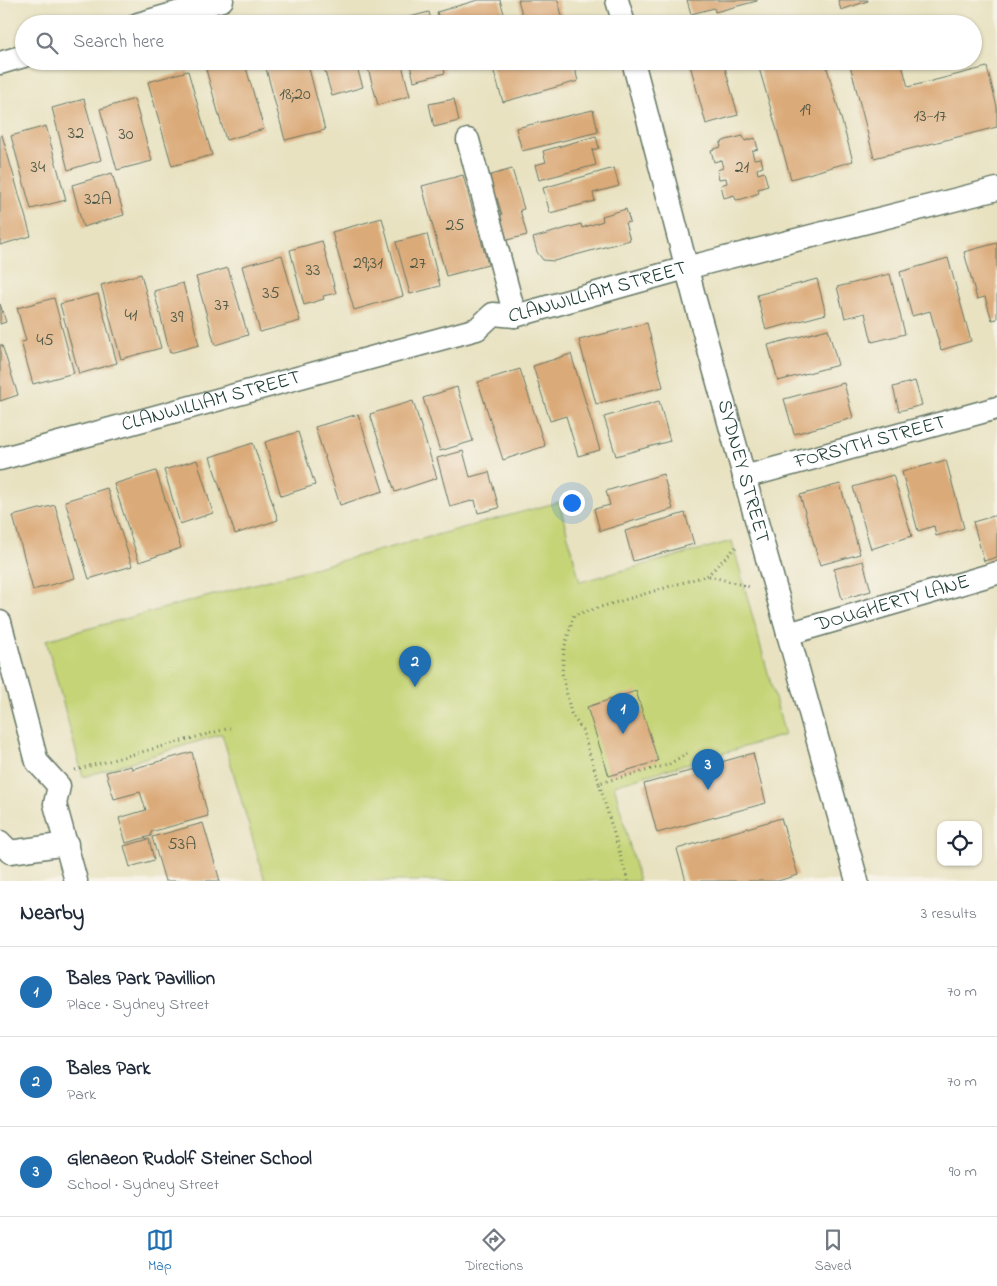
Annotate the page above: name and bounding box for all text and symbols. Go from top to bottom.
search box [15,15,982,70]
icon: search [33,29,61,57]
text: Search here [73,29,164,56]
house number: 18;20 [279,82,311,108]
house number: 19 [799,98,811,124]
house number: 13-17 [913,104,947,130]
house number: 32 [68,121,84,147]
house number: 30 [118,122,134,148]
house number: 34 [31,155,46,181]
house number: 21 [735,155,750,181]
house number: 32A [84,187,112,213]
house number: 25 [445,213,465,239]
house number: 29;31 [353,251,383,277]
house number: 27 [410,251,427,277]
street label: CLANWILLIAM STREET [507,254,690,331]
house number: 33 [306,258,320,284]
house number: 35 [262,281,280,307]
house number: 37 [215,293,230,319]
house number: 41 [124,303,138,329]
house number: 39 [171,305,184,331]
house number: 45 [36,328,54,354]
street label: CLANWILLIAM STREET [118,363,304,440]
street label: SYDNEY STREET [709,397,777,547]
street label: FORSYTH STREET [791,408,949,477]
your location [559,490,585,516]
street label: DOUGHERTY LANE [811,567,973,640]
pin: 2 [399,646,431,687]
pin: 1 [607,693,639,734]
pin: 3 [692,749,724,790]
map controls [937,821,982,866]
button: locate [937,821,982,866]
house number: 53A [168,832,196,858]
text: Nearby [20,899,84,929]
text: 3 results [921,902,977,926]
text: Bales Park Pavillion [67,966,215,993]
text: 1 [33,980,39,1004]
text: 70 m [947,980,977,1004]
text: Place · Sydney Street [67,993,209,1017]
text: Bales Park [67,1056,151,1083]
text: 2 [32,1070,40,1094]
text: 70 m [947,1070,977,1094]
text: Park [67,1083,96,1107]
text: Glenaeon Rudolf Steiner School [67,1146,312,1173]
text: 3 [33,1160,39,1184]
text: 90 m [949,1160,977,1184]
text: School · Sydney Street [67,1173,219,1197]
tab: Map [146,1226,174,1277]
tab: Directions [465,1226,523,1277]
tab: Saved [815,1226,851,1277]

